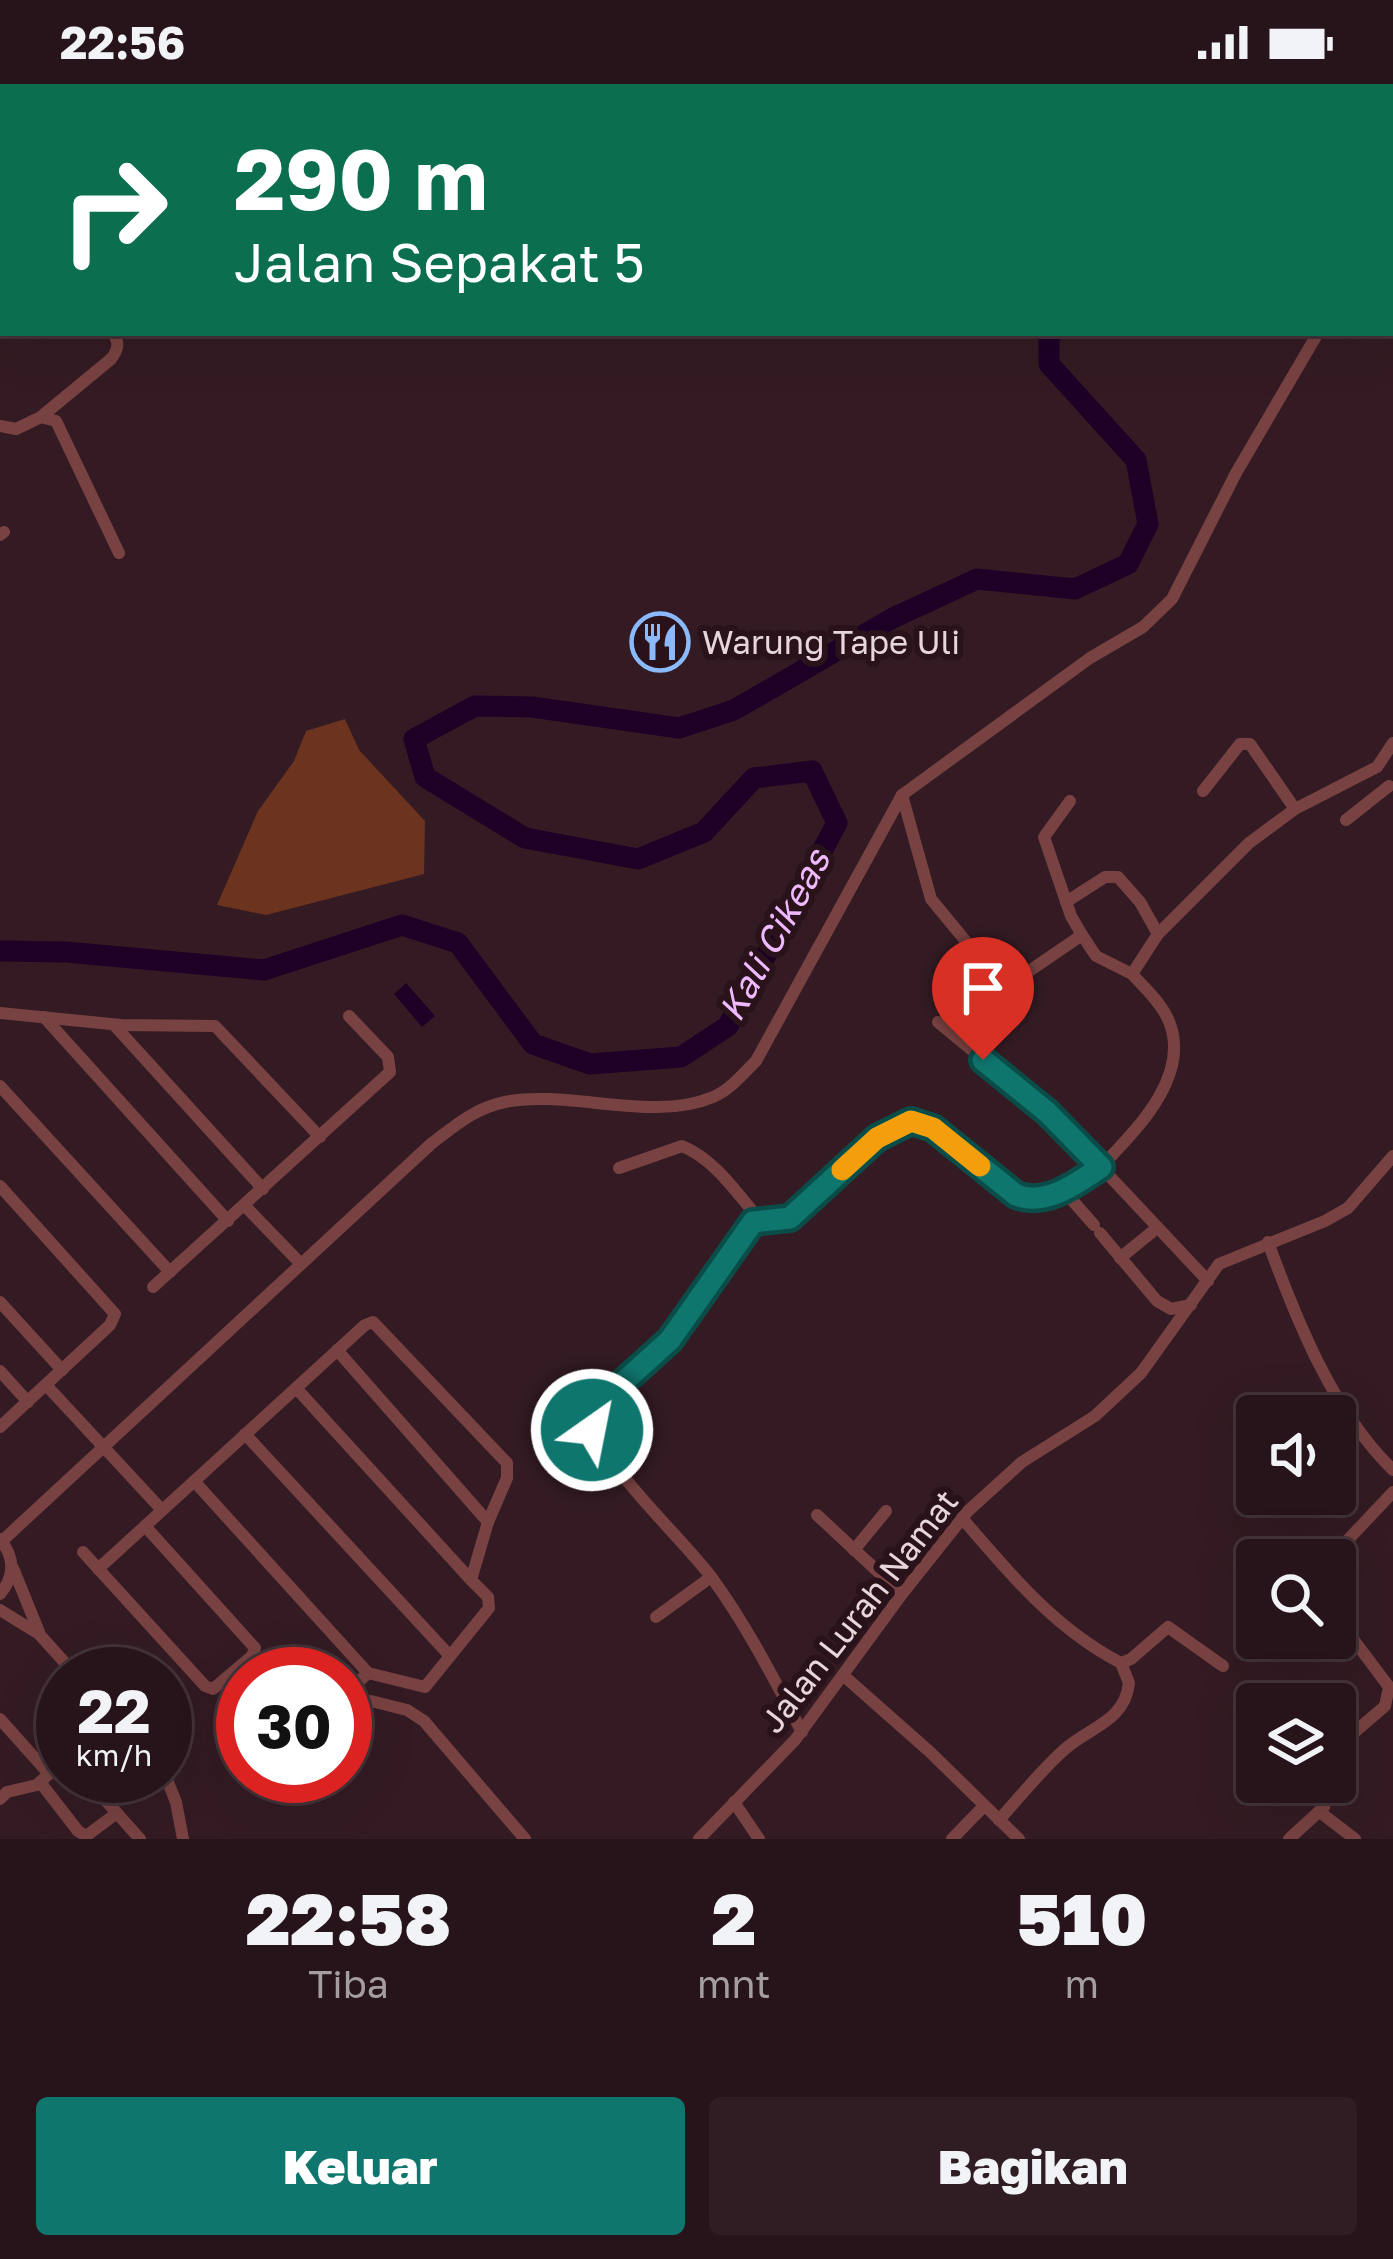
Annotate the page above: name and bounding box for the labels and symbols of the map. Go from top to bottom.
restaurant icon: Warung Tape Uli [629,611,691,673]
place label: Warung Tape Uli [702,622,960,661]
water label: Kali Cikeas [709,840,839,1028]
pin [932,937,1034,1060]
position arrow [529,1367,655,1493]
street label: Jalan Lurah Namat [752,1482,965,1740]
speed limit sign: 30 [216,1647,372,1803]

